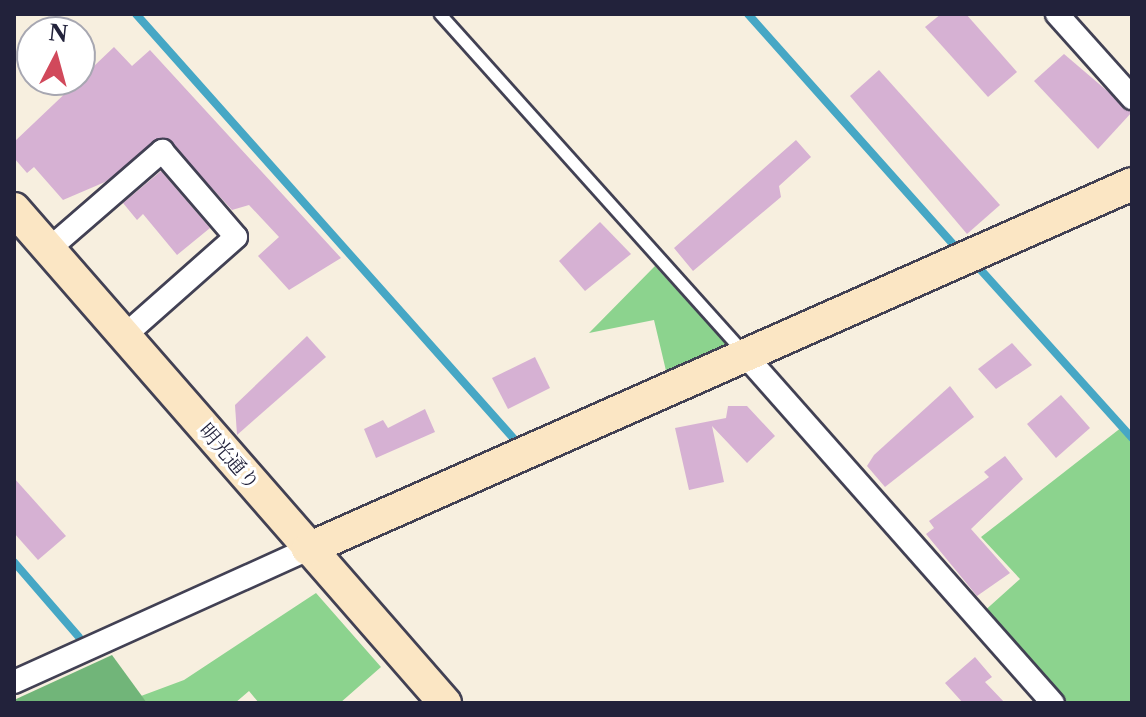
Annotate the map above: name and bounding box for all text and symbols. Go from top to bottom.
north arrow [16,16,96,96]
text: N [47,19,69,48]
street label: 明光通り [194,419,264,495]

